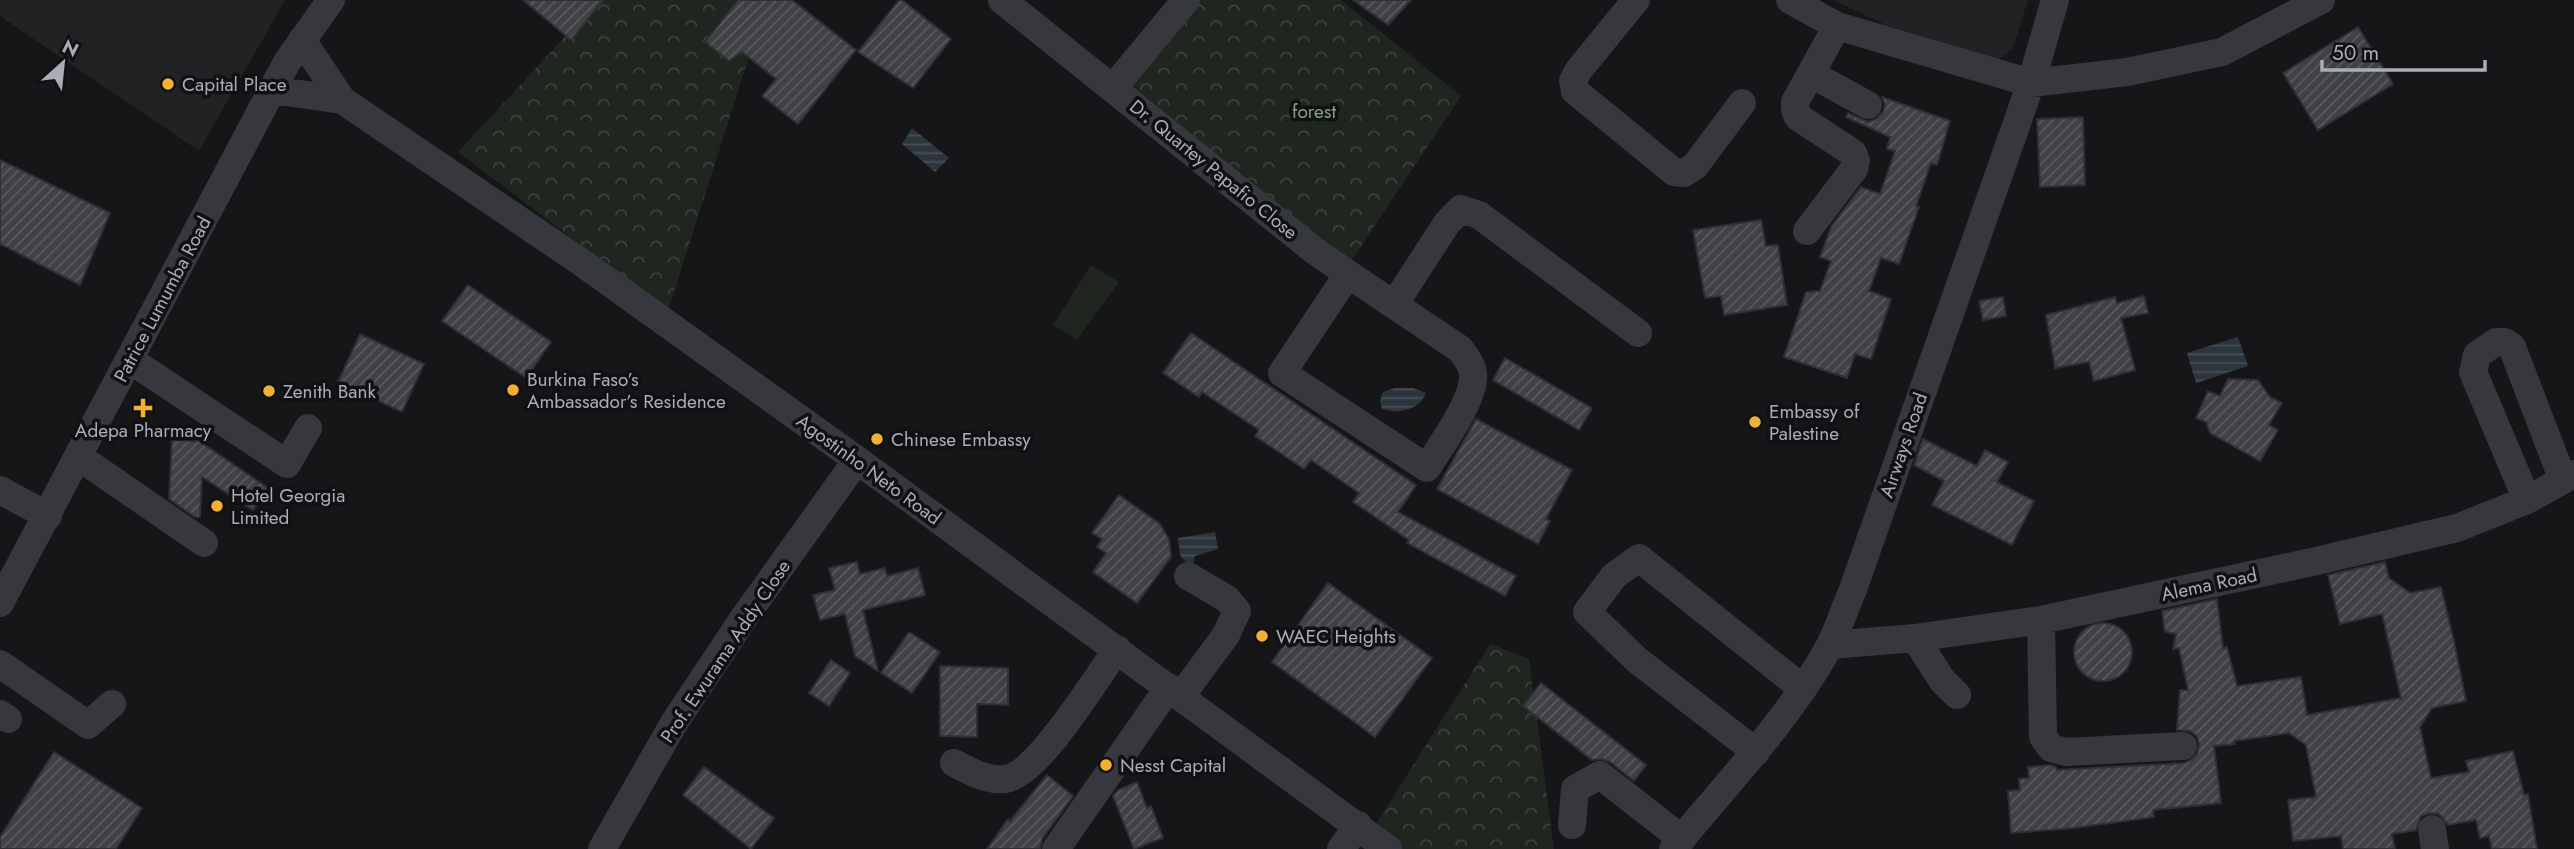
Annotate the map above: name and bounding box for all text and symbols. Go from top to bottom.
north arrow [28,28,98,98]
scale bar [2322,28,2485,72]
text: N [58,33,83,64]
text: 50 m [2332,38,2379,68]
place label: Capital Place [182,71,287,98]
marker: Capital Place [160,76,176,92]
street label: Dr. Quartey Papafio Close [1124,93,1304,246]
park label: forest [1292,98,1336,125]
street label: Patrice Lumumba Road [107,212,218,387]
place label: Burkina Faso’s Ambassador’s Residence [527,366,726,415]
place label: Zenith Bank [283,378,376,405]
marker: Burkina Faso’s Ambassador’s Residence [505,382,521,398]
marker: Zenith Bank [261,383,277,399]
street label: Airways Road [1873,389,1934,501]
place label: Embassy of Palestine [1769,398,1860,447]
marker: Adepa Pharmacy [135,400,151,416]
street label: Agostinho Neto Road [791,408,947,531]
marker: Embassy of Palestine [1747,414,1763,430]
place label: Adepa Pharmacy [75,417,212,444]
place label: Chinese Embassy [891,426,1031,453]
marker: Chinese Embassy [869,431,885,447]
place label: Hotel Georgia Limited [231,482,345,531]
marker: Hotel Georgia Limited [209,498,225,514]
street label: Prof. Ewurama Addy Close [654,554,797,748]
street label: Alema Road [2159,561,2260,608]
place label: WAEC Heights [1276,623,1396,650]
marker: WAEC Heights [1254,628,1270,644]
place label: Nesst Capital [1120,752,1226,779]
marker: Nesst Capital [1098,757,1114,773]

